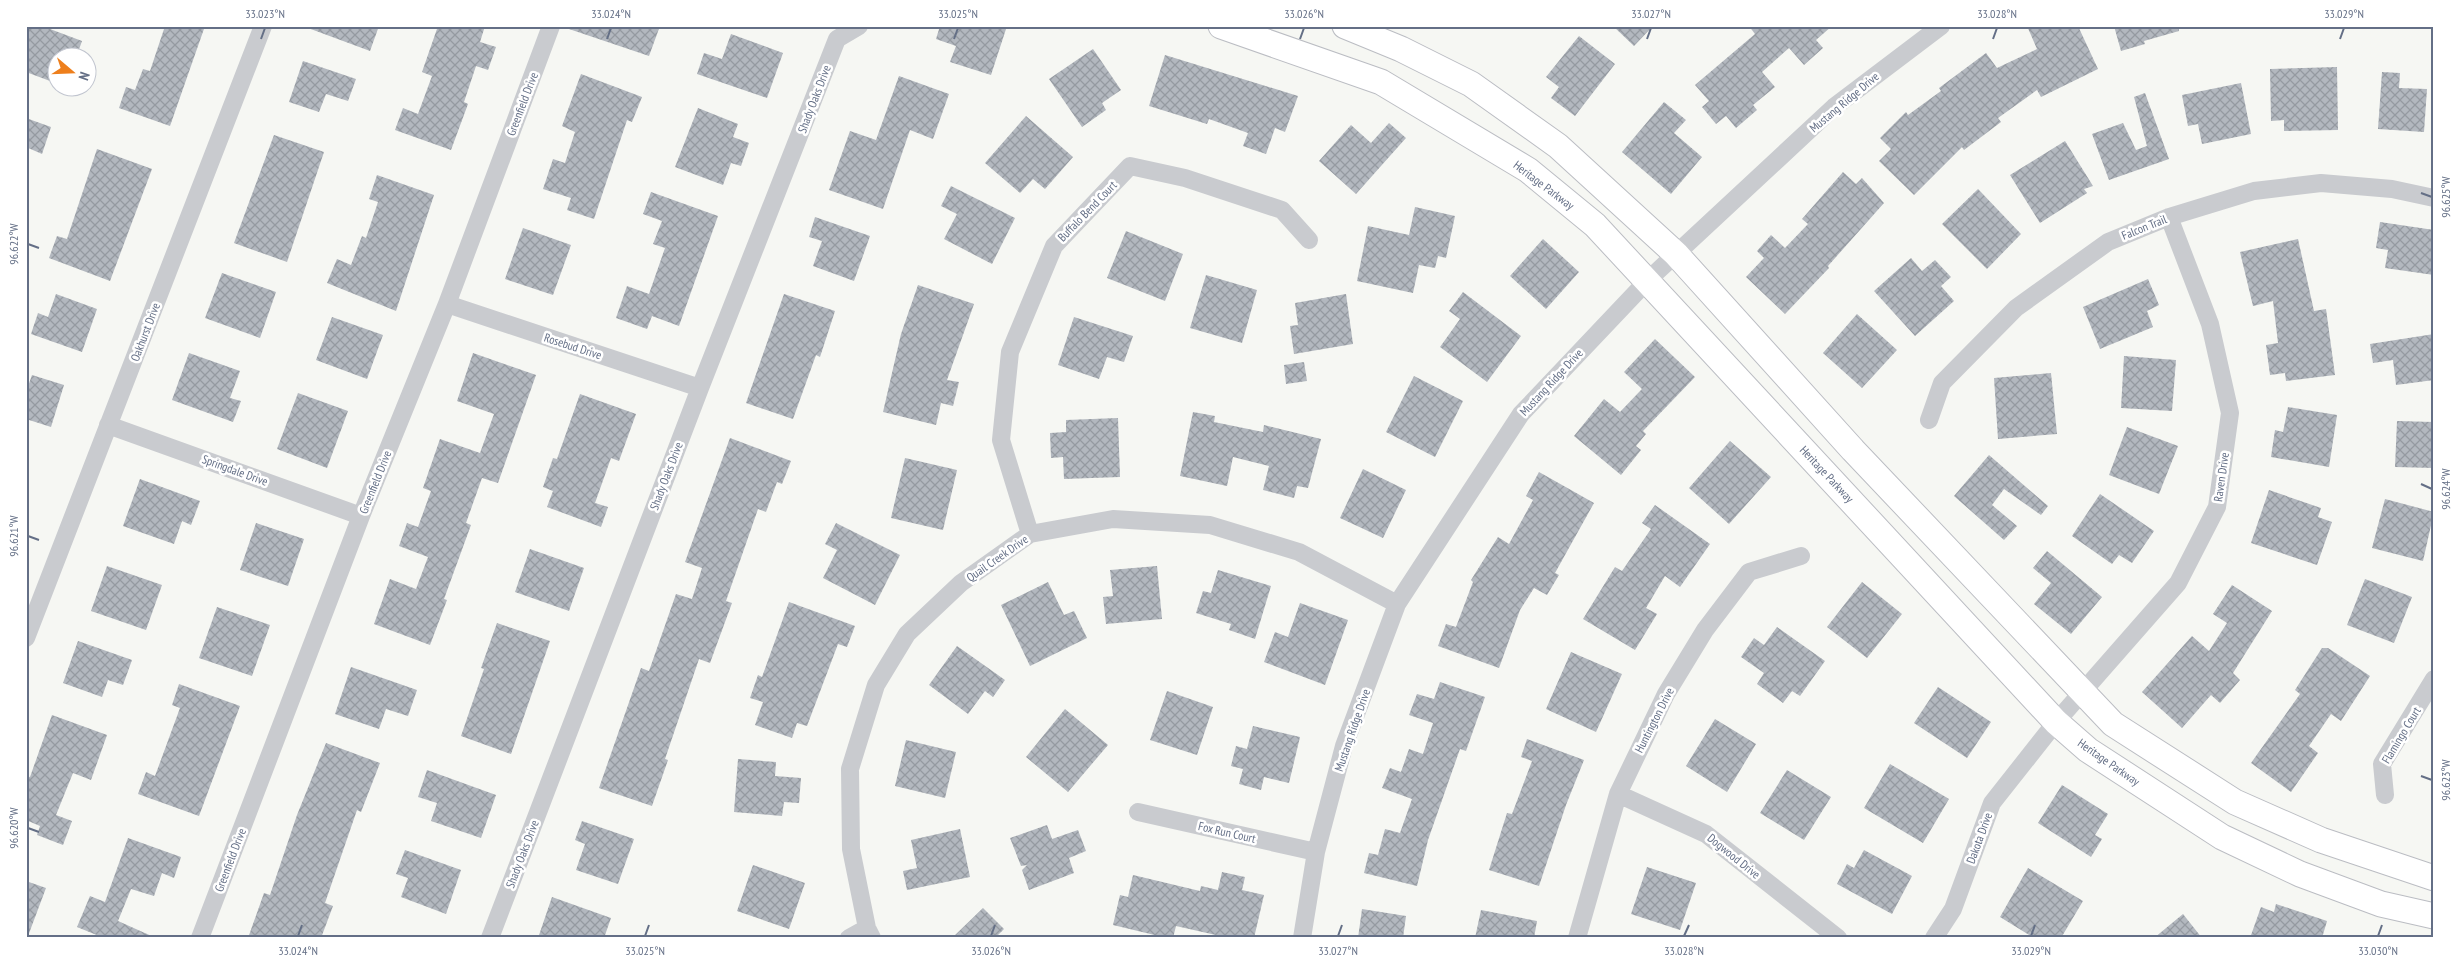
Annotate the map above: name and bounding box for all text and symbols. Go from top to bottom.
text: 33.023°N [245,6,285,21]
text: 33.024°N [591,6,631,21]
text: 33.025°N [938,6,978,21]
text: 33.026°N [1284,6,1324,21]
text: 33.027°N [1631,6,1671,21]
text: 33.028°N [1977,6,2017,21]
text: 33.029°N [2324,6,2364,21]
north arrow [48,48,98,98]
street label: Shady Oaks Drive [794,63,834,135]
street label: Mustang Ridge Drive [1806,69,1882,135]
text: N [75,70,94,83]
street label: Greenfield Drive [503,70,541,138]
street label: Heritage Parkway [1511,157,1578,213]
text: 96.625°W [2438,176,2453,218]
street label: Buffalo Bend Court [1054,177,1120,244]
street label: Falcon Trail [2119,211,2169,243]
text: 96.622°W [6,223,21,265]
street label: Oakhurst Drive [127,301,163,363]
street label: Rosebud Drive [542,330,604,362]
street label: Mustang Ridge Drive [1516,345,1586,419]
street label: Shady Oaks Drive [646,440,686,512]
street label: Heritage Parkway [1797,442,1857,506]
street label: Greenfield Drive [356,448,394,516]
street label: Springdale Drive [200,451,270,489]
street label: Raven Drive [2210,451,2232,503]
text: 96.624°W [2438,468,2453,510]
text: 96.621°W [6,515,21,557]
street label: Quail Creek Drive [963,531,1031,585]
street label: Huntington Drive [1631,685,1677,755]
street label: Mustang Ridge Drive [1331,687,1373,773]
street label: Flamingo Court [2378,703,2424,766]
street label: Heritage Parkway [2075,735,2143,789]
text: 96.623°W [2438,759,2453,801]
text: 96.620°W [6,807,21,849]
street label: Dakota Drive [1963,810,1995,866]
street label: Shady Oaks Drive [502,818,542,890]
street label: Fox Run Court [1197,818,1258,846]
street label: Greenfield Drive [211,826,249,894]
street label: Dogwood Drive [1705,830,1763,882]
text: 33.024°N [278,943,318,958]
text: 33.025°N [625,943,665,958]
text: 33.026°N [971,943,1011,958]
text: 33.027°N [1318,943,1358,958]
text: 33.028°N [1664,943,1704,958]
text: 33.029°N [2011,943,2051,958]
text: 33.030°N [2358,943,2398,958]

